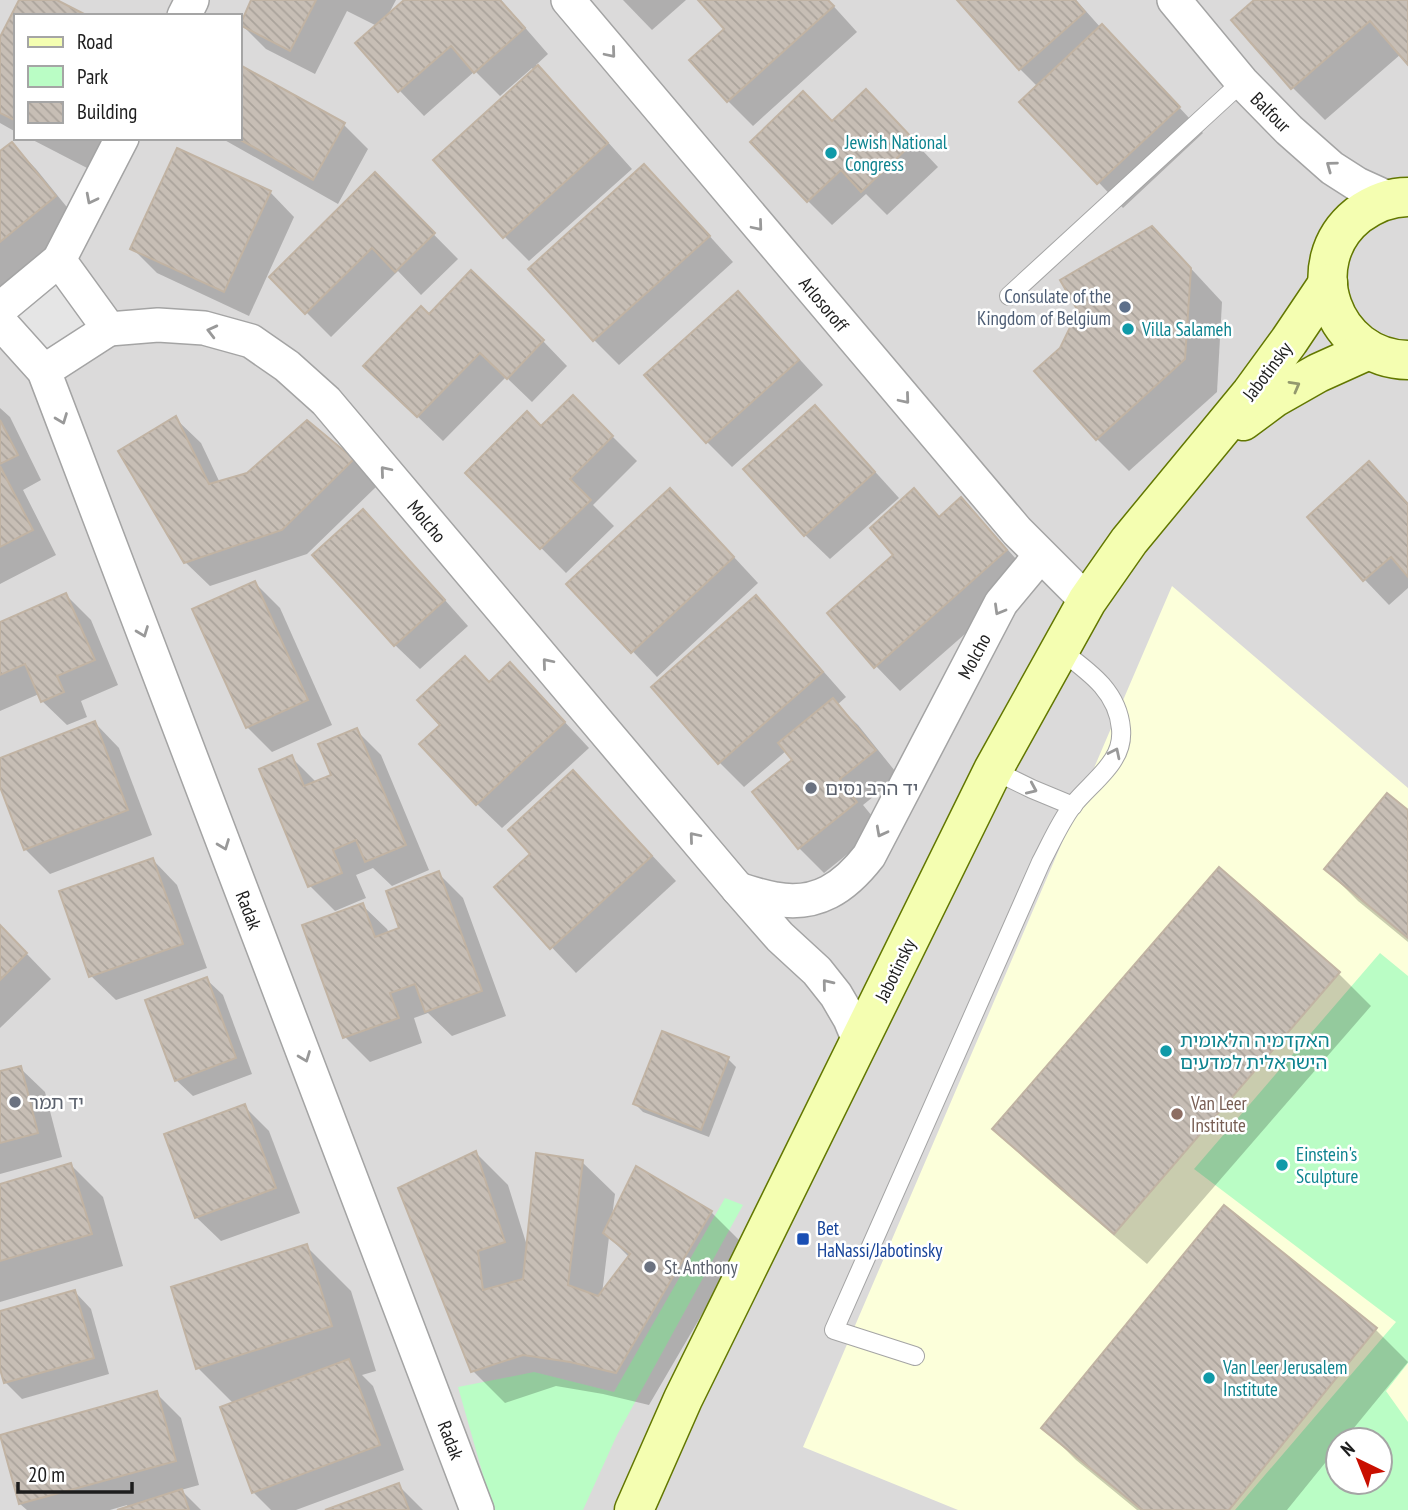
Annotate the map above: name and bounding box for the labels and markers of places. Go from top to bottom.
place label: Jewish National Congress [844,130,948,176]
marker: Jewish National Congress [823,145,839,161]
place label: Consulate of the Kingdom of Belgium [977,284,1111,330]
marker: Consulate of the Kingdom of Belgium [1117,299,1133,315]
place label: Villa Salameh [1141,317,1232,341]
marker: Villa Salameh [1120,321,1136,337]
place label: יד הרב נסים [825,776,918,800]
marker: יד הרב נסים [803,780,819,796]
place label: האקדמיה הלאומית הישראלית למדעים [1180,1028,1330,1074]
marker: האקדמיה הלאומית הישראלית למדעים [1158,1043,1174,1059]
place label: יד תמר [29,1090,84,1114]
place label: Van Leer Institute [1190,1091,1248,1137]
marker: יד תמר [7,1094,23,1110]
marker: Van Leer Institute [1169,1106,1185,1122]
place label: Einstein's Sculpture [1296,1142,1359,1188]
marker: Einstein's Sculpture [1274,1157,1290,1173]
place label: Bet HaNassi/Jabotinsky [817,1216,943,1262]
marker: Bet HaNassi/Jabotinsky [795,1231,811,1247]
place label: St. Anthony [664,1255,738,1279]
marker: St. Anthony [642,1259,658,1275]
place label: Van Leer Jerusalem Institute [1222,1355,1347,1401]
marker: Van Leer Jerusalem Institute [1201,1370,1217,1386]

